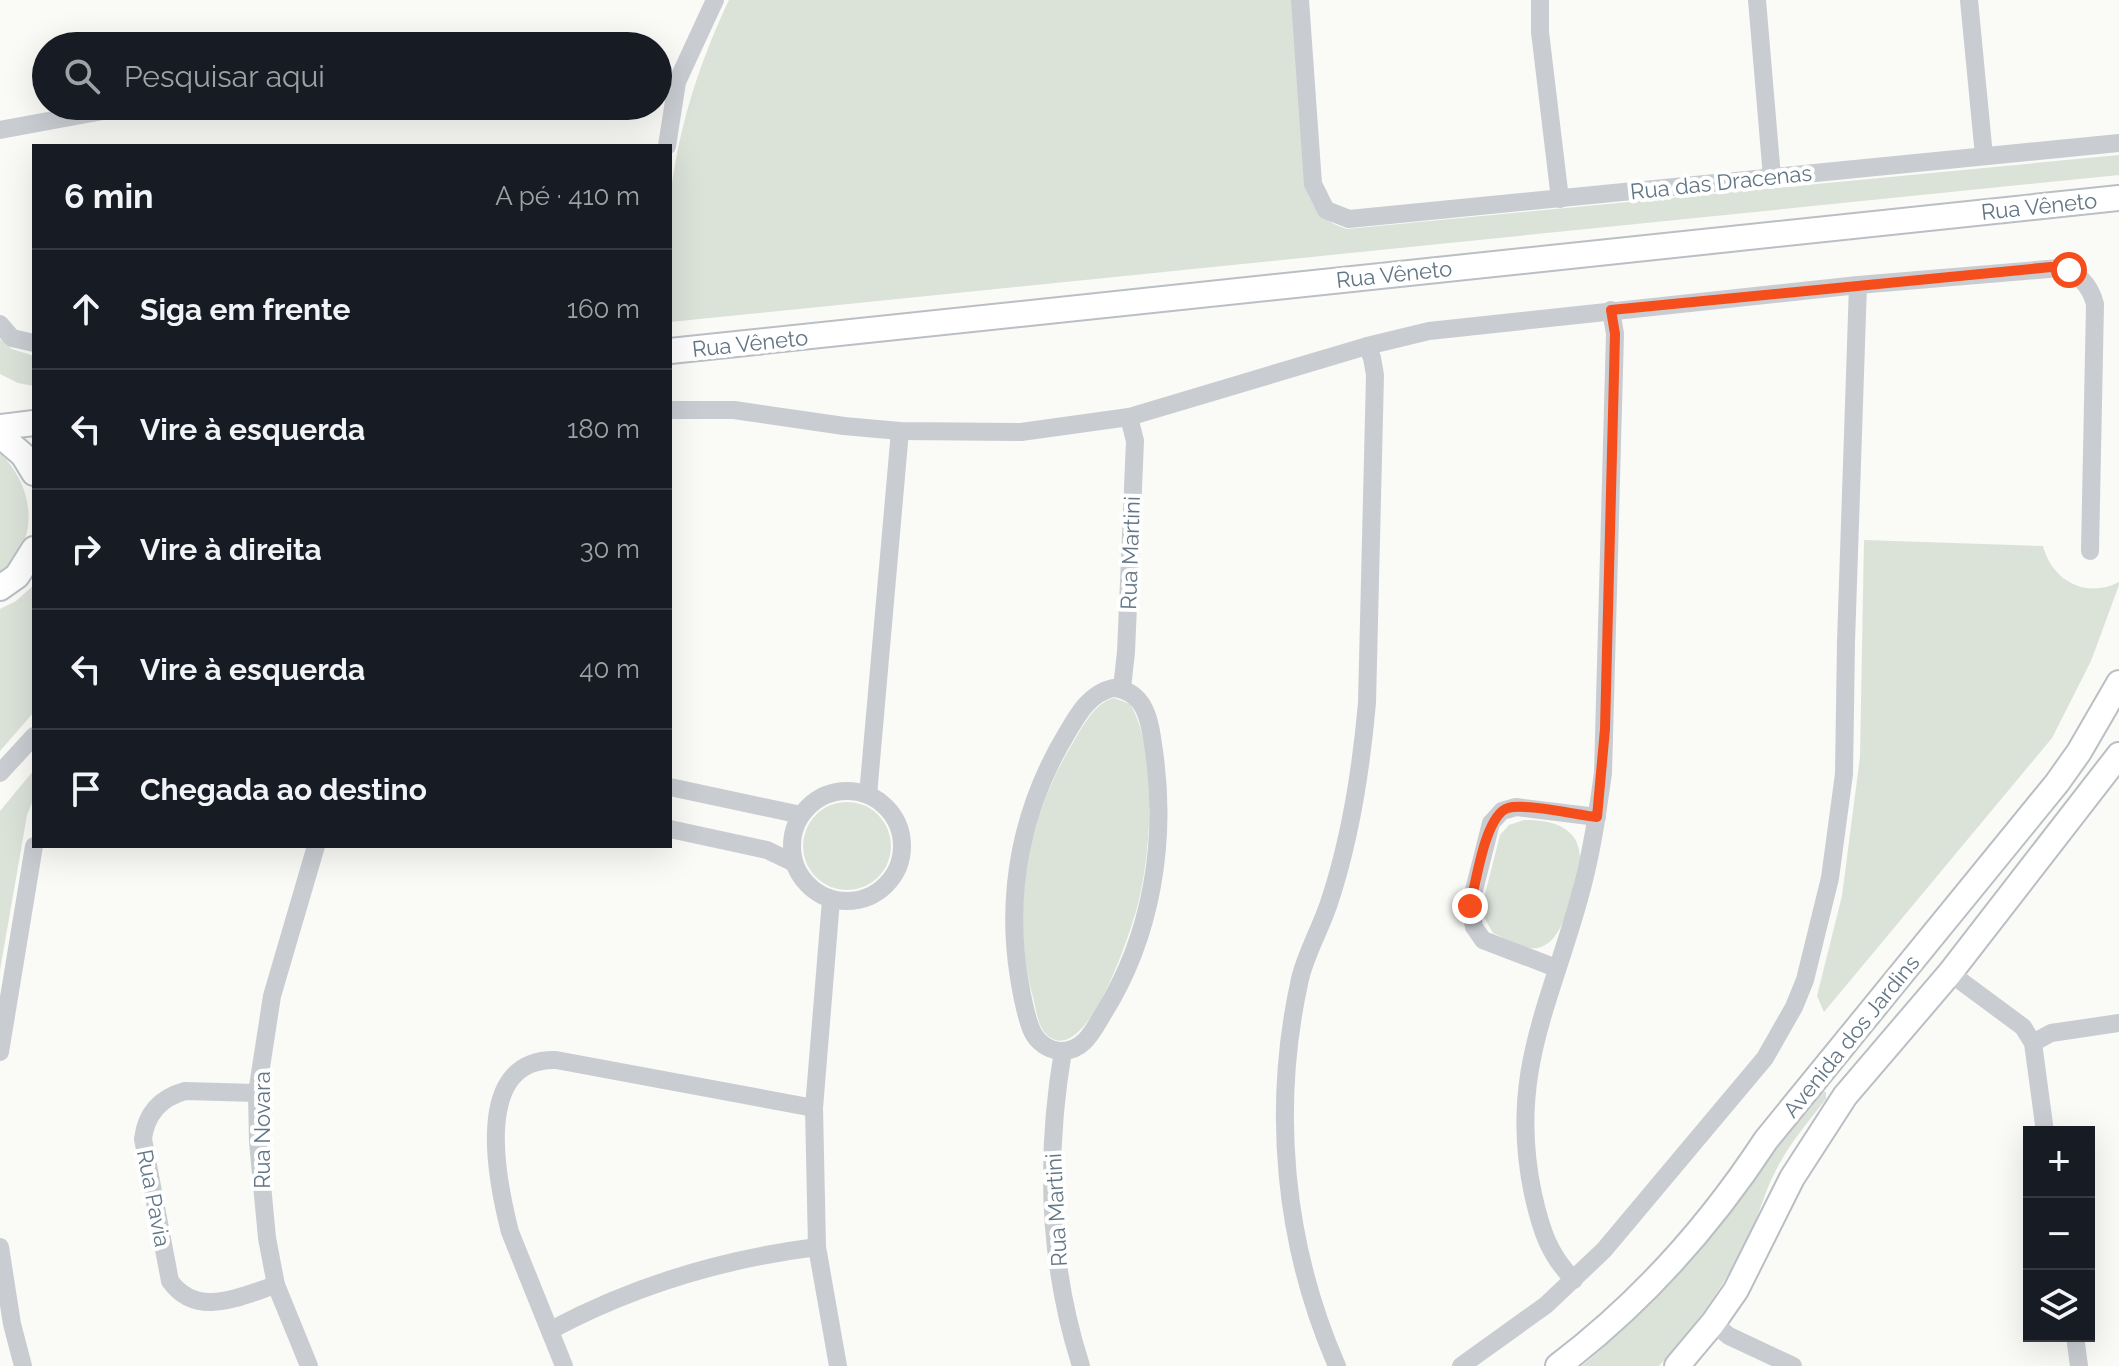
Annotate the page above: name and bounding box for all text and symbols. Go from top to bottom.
search box [32,32,672,120]
icon: search [60,54,104,98]
text: Pesquisar aqui [124,59,325,94]
street label: Rua das Dracenas [1629,160,1813,204]
text: 6 min [64,176,154,216]
text: A pé · 410 m [495,181,640,211]
street label: Rua Vêneto [1980,187,2098,225]
route start [2051,252,2087,288]
street label: Rua Vêneto [1335,255,1453,293]
icon: ahead [64,287,108,331]
text: Siga em frente [140,292,350,327]
text: 160 m [567,294,640,324]
street label: Rua Vêneto [691,324,809,362]
icon: left [64,407,108,451]
text: Vire à esquerda [140,412,365,447]
text: 180 m [567,414,640,444]
street label: Rua Martini [1115,496,1145,610]
icon: right [64,527,108,571]
text: Vire à direita [140,532,322,567]
text: 30 m [580,534,640,564]
icon: left [64,647,108,691]
text: Vire à esquerda [140,652,365,687]
text: 40 m [579,654,640,684]
icon: arrive [64,767,108,811]
text: Chegada ao destino [140,772,427,807]
route end [1452,888,1488,924]
street label: Avenida dos Jardins [1778,950,1924,1122]
street label: Rua Novara [249,1071,275,1189]
map controls [2023,1126,2095,1342]
button: + [2023,1126,2095,1198]
street label: Rua Pavia [132,1147,176,1249]
street label: Rua Martini [1040,1153,1072,1267]
button: − [2023,1198,2095,1270]
button: layers [2023,1270,2095,1342]

